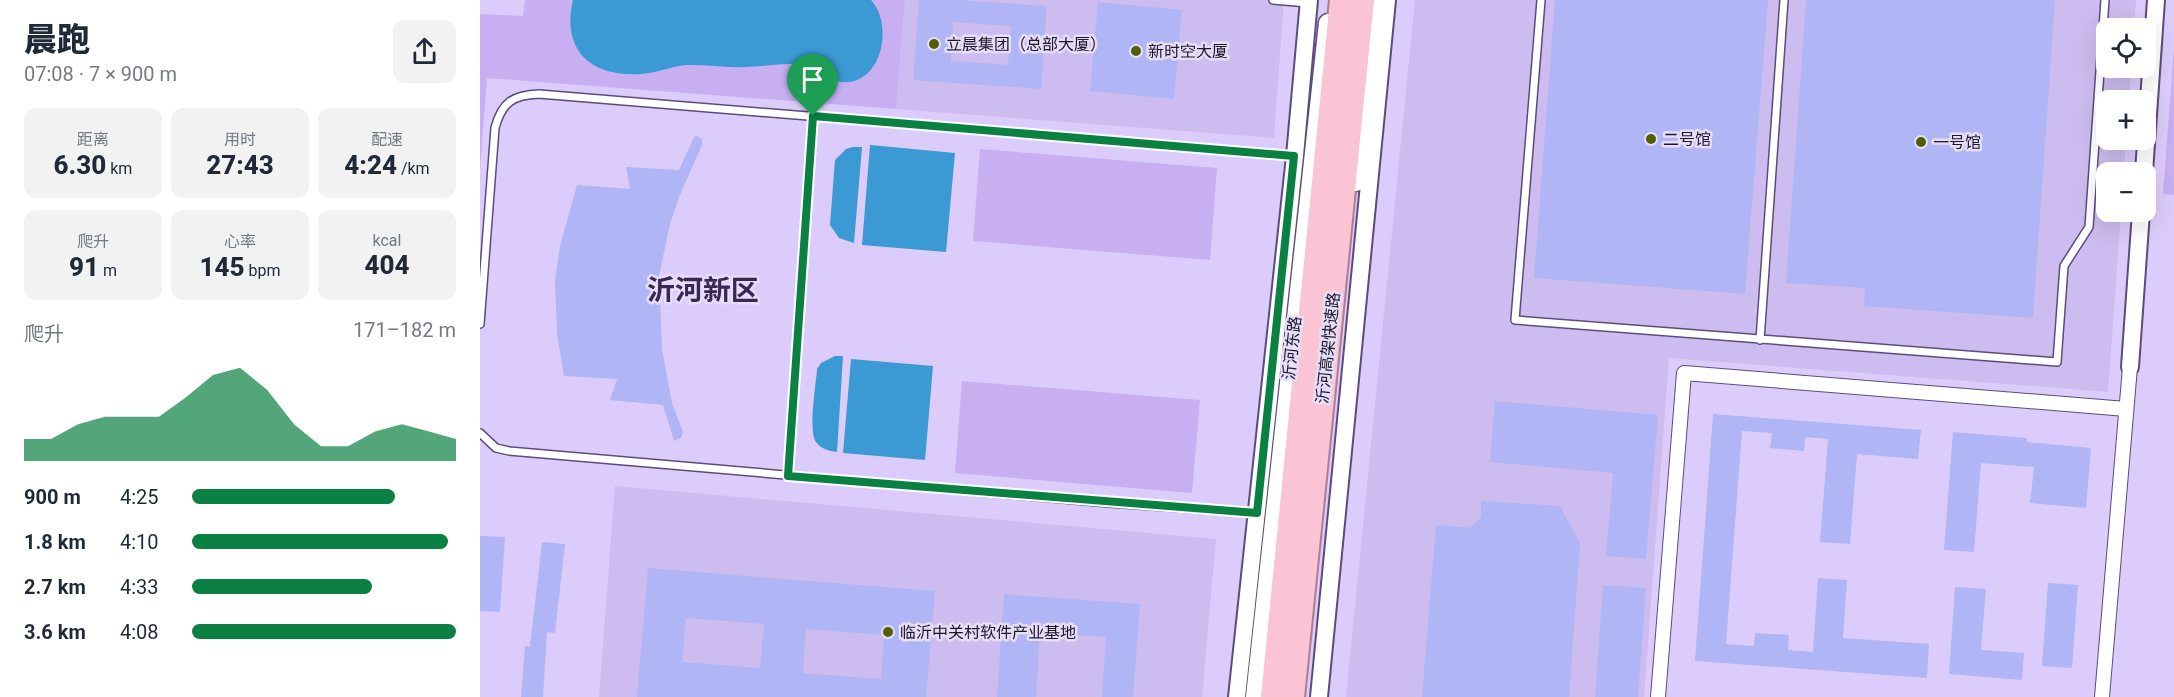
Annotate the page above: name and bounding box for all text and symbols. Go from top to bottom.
map controls [2096,18,2156,222]
button: locate [2096,18,2156,78]
text: 晨跑 [24,20,90,59]
button: share [393,20,456,83]
place label: 立晨集团（总部大厦） [946,35,1106,54]
marker: 立晨集团（总部大厦） [927,37,941,51]
place label: 新时空大厦 [1148,42,1228,61]
marker: 新时空大厦 [1129,44,1143,58]
pin [787,54,838,116]
text: 07:08 · 7 × 900 m [24,62,177,86]
icon: arrive [796,63,829,96]
button: + [2096,90,2156,150]
text: 距离 [77,130,109,149]
text: 用时 [224,130,256,149]
text: 配速 [371,130,403,149]
place label: 二号馆 [1663,130,1711,149]
marker: 二号馆 [1644,132,1658,146]
place label: 一号馆 [1933,133,1981,152]
marker: 一号馆 [1914,135,1928,149]
text: 6.30 [54,150,106,180]
text: 27:43 [206,150,274,180]
text: 4:24 [344,150,397,180]
text: km [106,159,132,178]
text: /km [397,159,430,178]
button: − [2096,162,2156,222]
text: kcal [373,231,401,250]
text: 爬升 [77,232,109,251]
text: 心率 [224,232,256,251]
text: 404 [365,250,409,280]
text: 91 [69,252,99,282]
text: 145 [200,252,245,282]
text: m [99,261,117,280]
text: bpm [245,261,280,280]
district label: 沂河新区 [647,274,759,307]
street label: 沂河高架快速路 [1313,291,1343,405]
street label: 沂河东路 [1279,315,1305,381]
text: 171–182 m [353,318,456,342]
text: 爬升 [24,322,64,346]
text: 900 m [24,485,81,509]
text: 4:25 [120,485,159,509]
text: 1.8 km [24,530,86,554]
text: 4:10 [120,530,159,554]
text: 2.7 km [24,575,86,599]
text: 4:33 [120,575,159,599]
text: 3.6 km [24,620,86,644]
text: 4:08 [120,620,159,644]
place label: 临沂中关村软件产业基地 [900,623,1076,642]
marker: 临沂中关村软件产业基地 [881,625,895,639]

